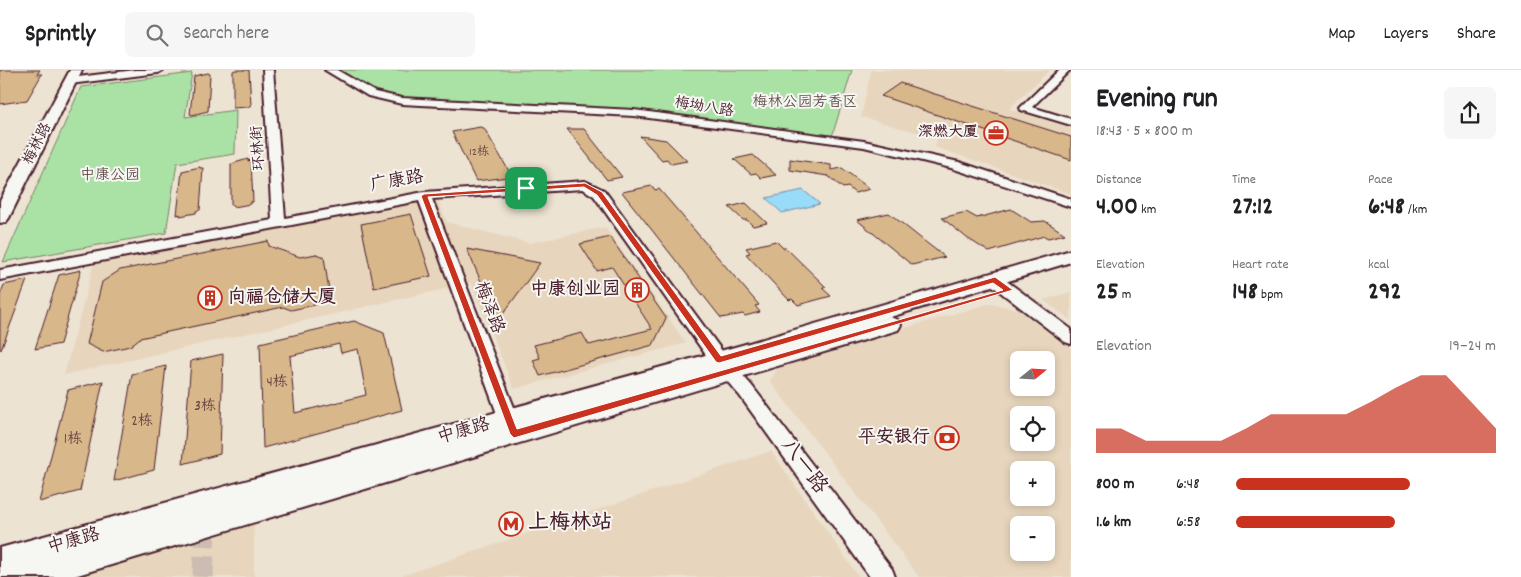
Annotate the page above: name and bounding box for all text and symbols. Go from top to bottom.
search box [125,12,475,57]
text: Sprintly [25,18,95,52]
icon: search [143,21,171,49]
text: Search here [183,21,269,48]
text: Map [1328,22,1355,47]
text: Layers [1383,22,1429,47]
text: Share [1457,22,1496,47]
text: Evening run [1096,81,1218,121]
button: share [1444,87,1496,139]
street label: 梅坳八路 [673,92,735,124]
park label: 梅林公园芳香区 [752,92,858,114]
street label: 梅林路 [18,119,58,169]
office icon: 深燃大厦 [983,120,1009,146]
text: 18:43 · 5 × 800 m [1096,120,1193,143]
place label: 深燃大厦 [918,122,978,144]
street label: 环林街 [246,125,272,171]
house number: 12栋 [469,144,489,161]
park label: 中康公园 [80,165,140,187]
street label: 广康路 [368,165,426,199]
pin [505,167,547,209]
text: Distance [1096,170,1142,190]
text: Time [1232,170,1256,190]
text: Pace [1368,170,1393,190]
icon: arrive [512,174,540,202]
text: 4.00 [1096,190,1138,226]
text: 27:12 [1232,190,1273,226]
text: 6:48 [1368,190,1405,226]
text: km [1138,200,1156,220]
text: /km [1405,200,1427,220]
text: Elevation [1096,255,1145,275]
text: Heart rate [1232,255,1289,275]
text: kcal [1368,255,1389,275]
text: 25 [1096,275,1119,311]
text: 148 [1232,275,1258,311]
text: 292 [1368,275,1401,311]
building icon: 中康创业园 [624,277,650,303]
street label: 梅泽路 [467,278,509,338]
place label: 中康创业园 [530,278,620,303]
building icon: 向福仓储大厦 [197,285,223,311]
text: m [1119,285,1131,305]
text: bpm [1258,285,1283,305]
place label: 向福仓储大厦 [228,286,336,311]
text: Elevation [1096,335,1152,358]
text: 19–24 m [1449,335,1496,358]
north arrow [1010,351,1055,396]
map controls [1010,351,1055,561]
house number: 4栋 [266,372,288,394]
house number: 3栋 [194,396,216,418]
button: locate [1010,406,1055,451]
house number: 2栋 [131,411,153,433]
street label: 中康路 [435,413,493,451]
bank icon: 平安银行 [934,425,960,451]
place label: 平安银行 [858,426,930,451]
house number: 1栋 [64,429,82,451]
street label: 八一路 [772,433,834,501]
button: + [1010,461,1055,506]
text: 800 m [1096,473,1135,496]
text: 6:48 [1176,473,1200,496]
place label: 上梅林站 [528,509,612,539]
metro station icon: 上梅林站 [498,511,524,537]
text: 1.6 km [1096,511,1131,534]
text: 6:58 [1176,511,1200,534]
button: − [1010,516,1055,561]
street label: 中康路 [45,523,103,561]

